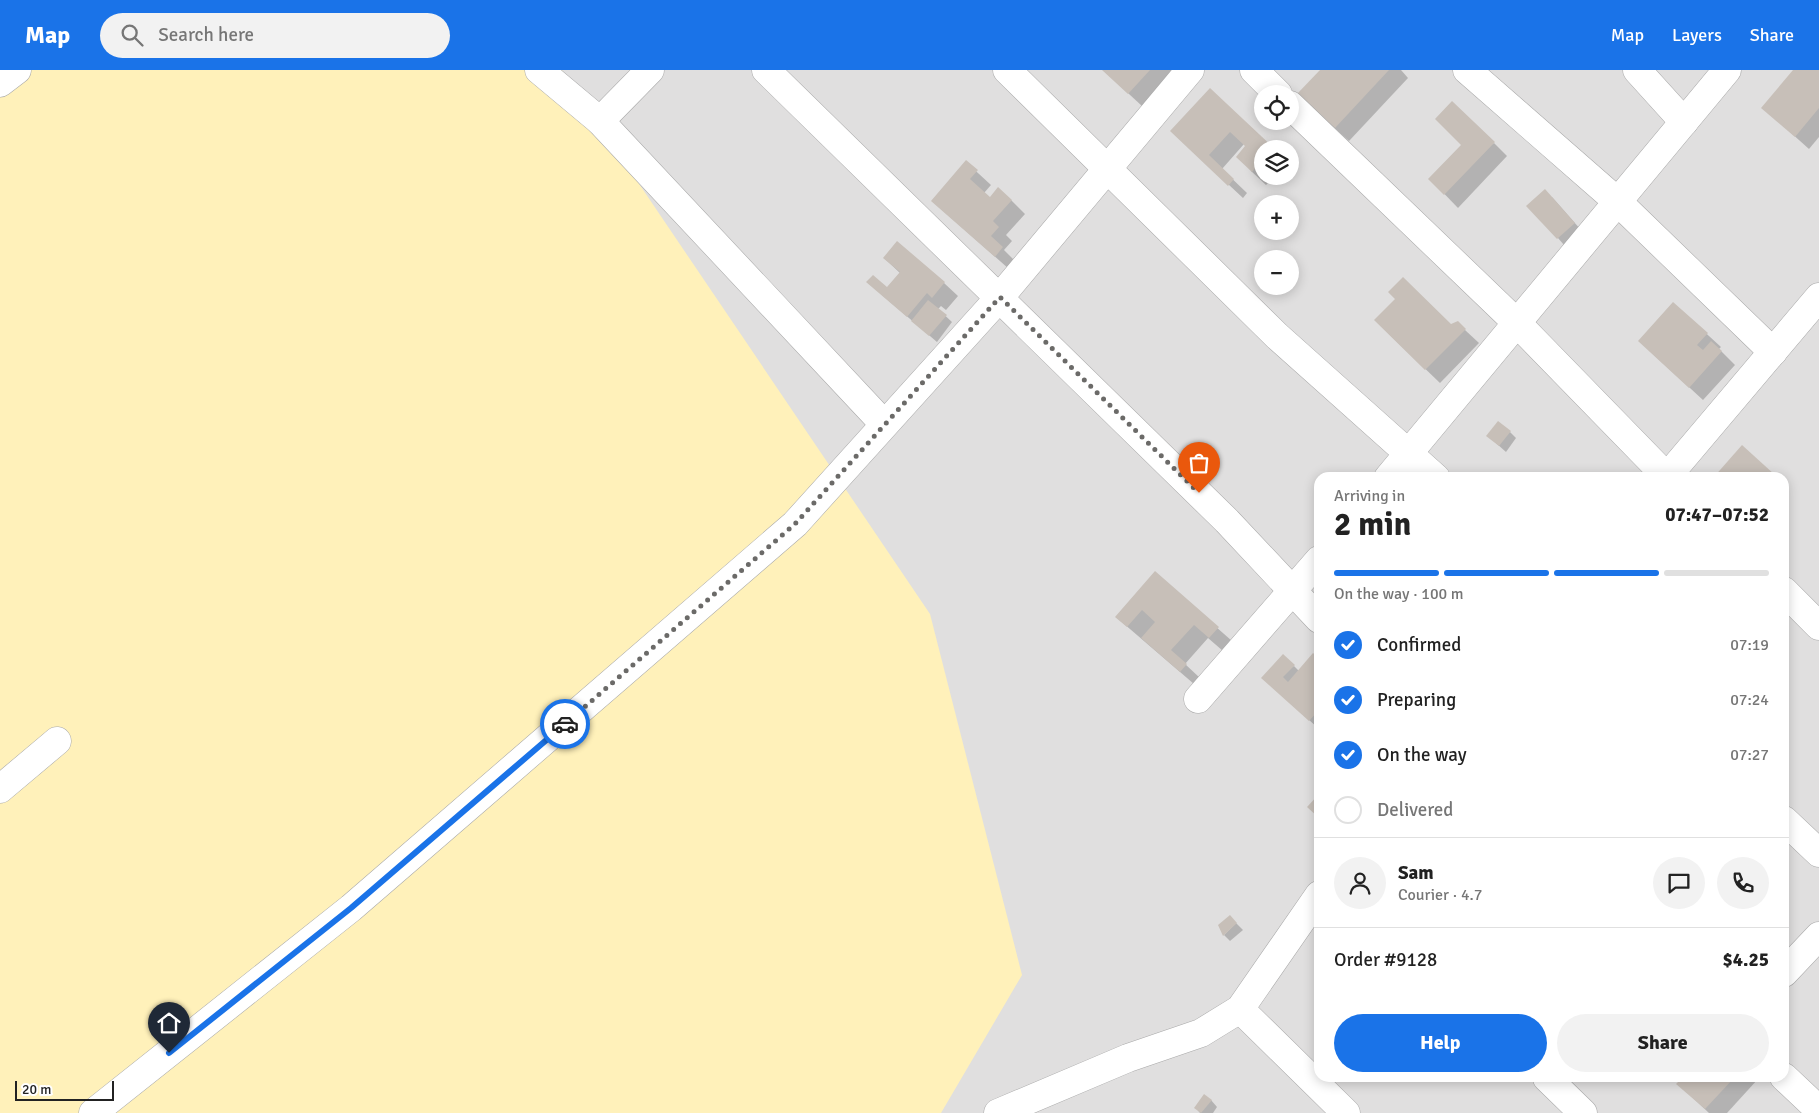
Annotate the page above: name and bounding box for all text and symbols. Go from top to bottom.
search box [100,13,450,58]
text: Map [25,20,70,50]
icon: search [118,21,146,49]
text: Search here [158,23,254,47]
text: Map [1611,24,1644,46]
text: Layers [1672,24,1722,46]
text: Share [1750,24,1794,46]
map controls [1254,85,1299,295]
button: locate [1254,85,1299,130]
button: layers [1254,140,1299,185]
button: + [1254,195,1299,240]
button: − [1254,250,1299,295]
pin [1178,442,1220,493]
icon: bag [1185,449,1213,477]
text: Arriving in [1334,486,1405,506]
text: 07:47–07:52 [1665,503,1769,527]
text: 2 min [1334,505,1411,544]
text: On the way · 100 m [1334,584,1464,604]
icon: check [1334,631,1362,659]
text: Confirmed [1377,633,1461,657]
text: 07:19 [1730,635,1769,655]
icon: check [1334,686,1362,714]
text: Preparing [1377,688,1456,712]
text: 07:24 [1730,690,1769,710]
courier [540,699,590,749]
icon: car [551,710,579,738]
icon: check [1334,741,1362,769]
text: On the way [1377,743,1467,767]
text: 07:27 [1730,745,1769,765]
text: Delivered [1377,798,1453,822]
button: person [1334,857,1386,909]
button: chat [1653,857,1705,909]
button: phone [1717,857,1769,909]
text: Sam [1398,861,1434,885]
text: Courier · 4.7 [1398,885,1482,905]
text: Order #9128 [1334,948,1437,972]
text: $4.25 [1723,948,1769,972]
pin [148,1002,190,1053]
icon: home [155,1009,183,1037]
button: Help [1334,1014,1547,1072]
button: Share [1557,1014,1769,1072]
scale bar [15,1078,114,1101]
text: 20 m [22,1081,51,1098]

